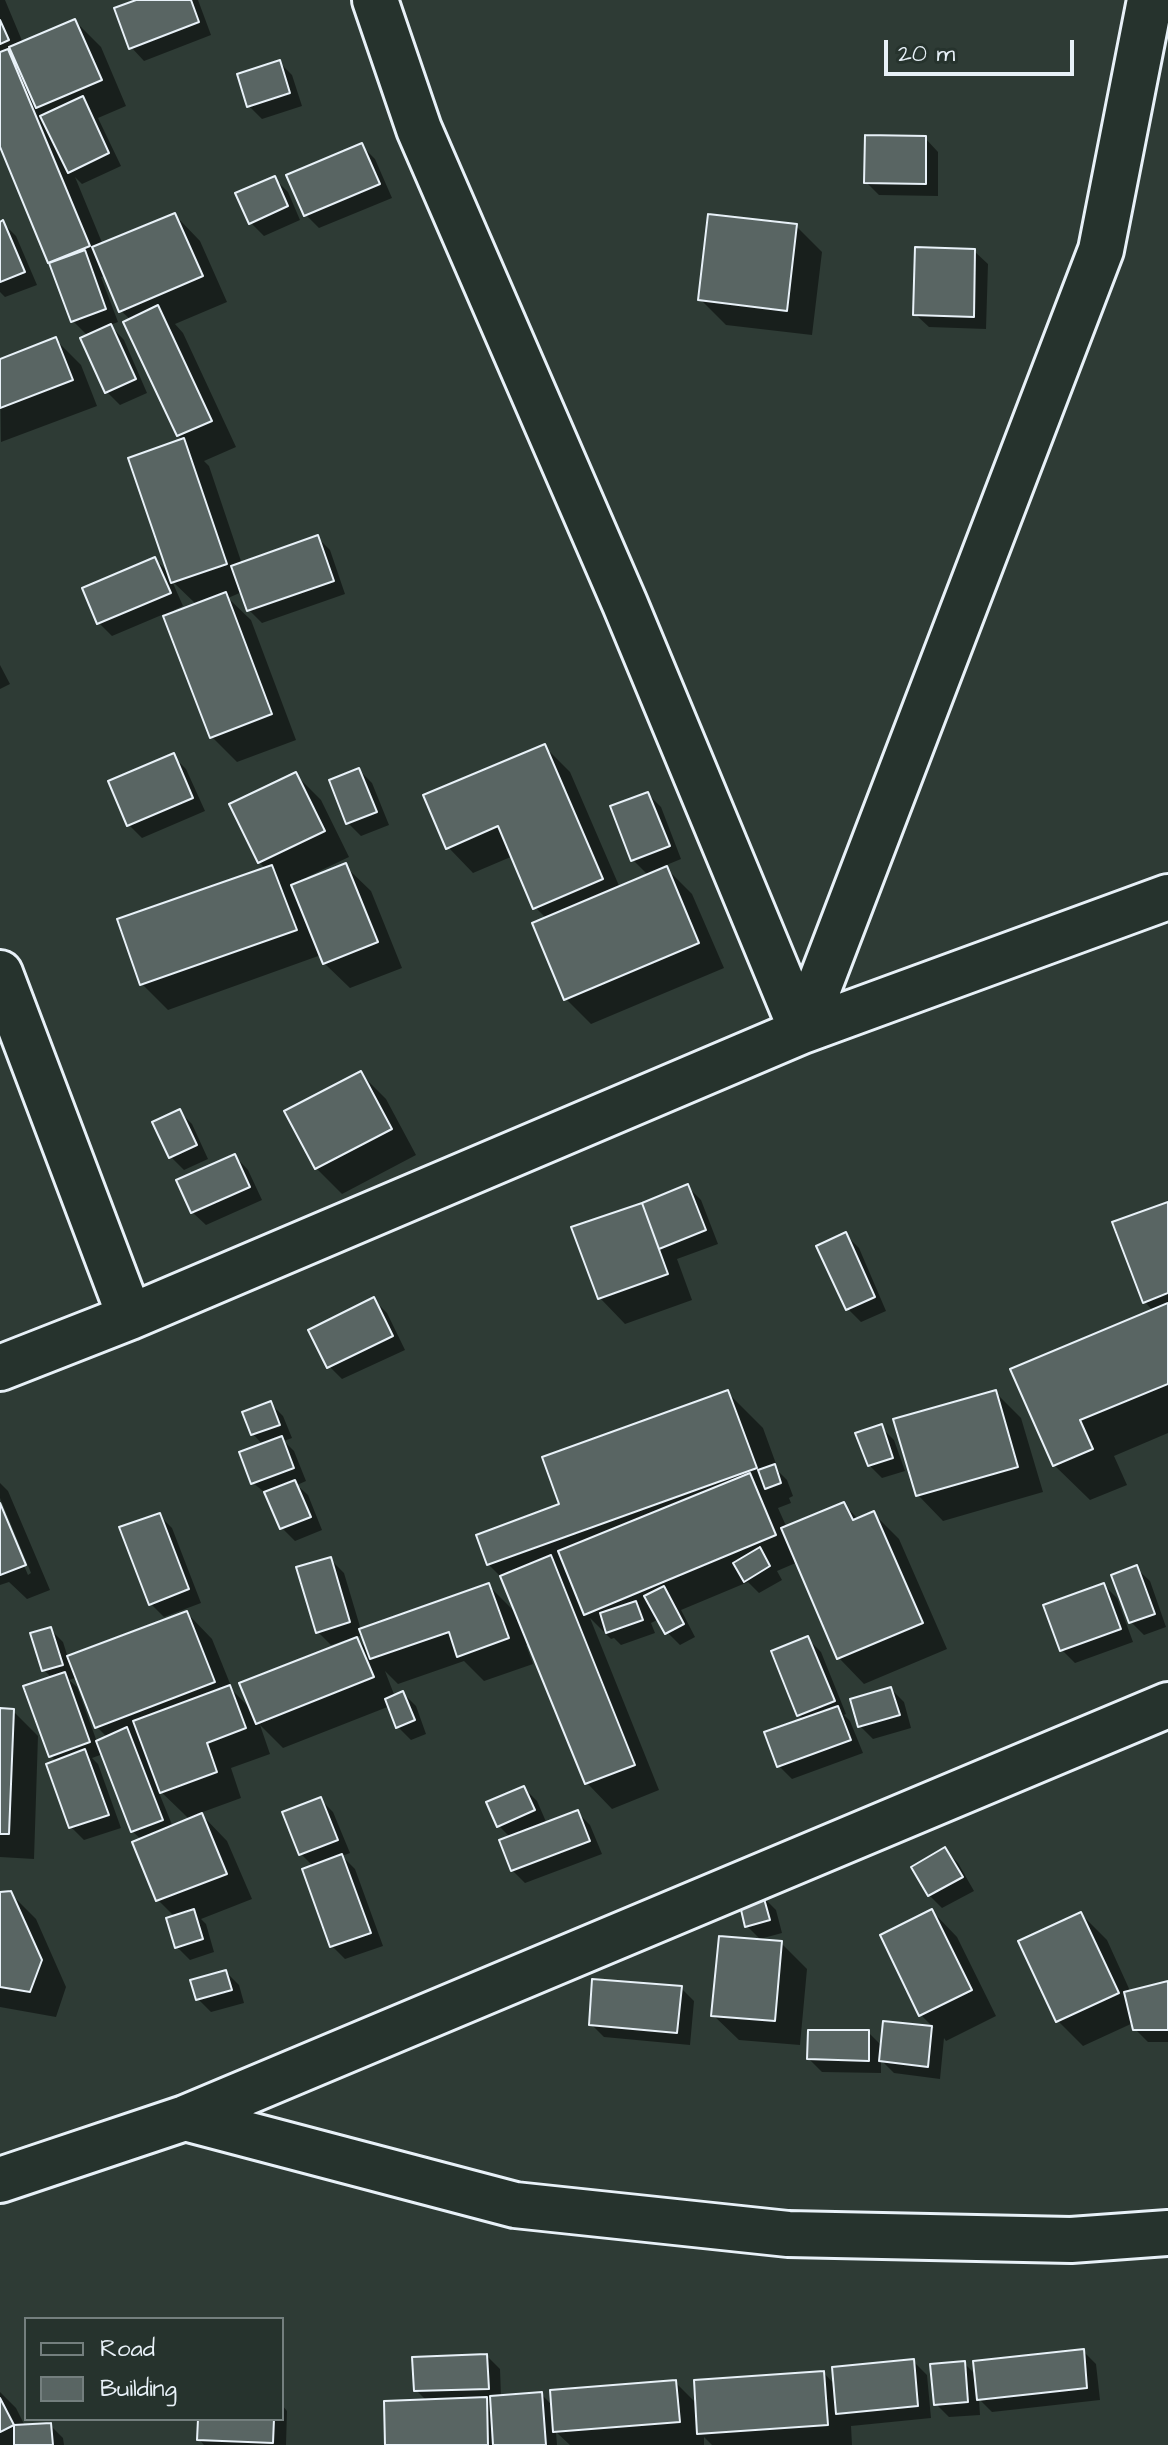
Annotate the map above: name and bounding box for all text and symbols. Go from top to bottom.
scale bar [888,24,1078,74]
text: 20 m [898,37,955,71]
legend [24,2317,284,2421]
text: Road [100,2332,155,2366]
text: Building [100,2372,177,2406]

